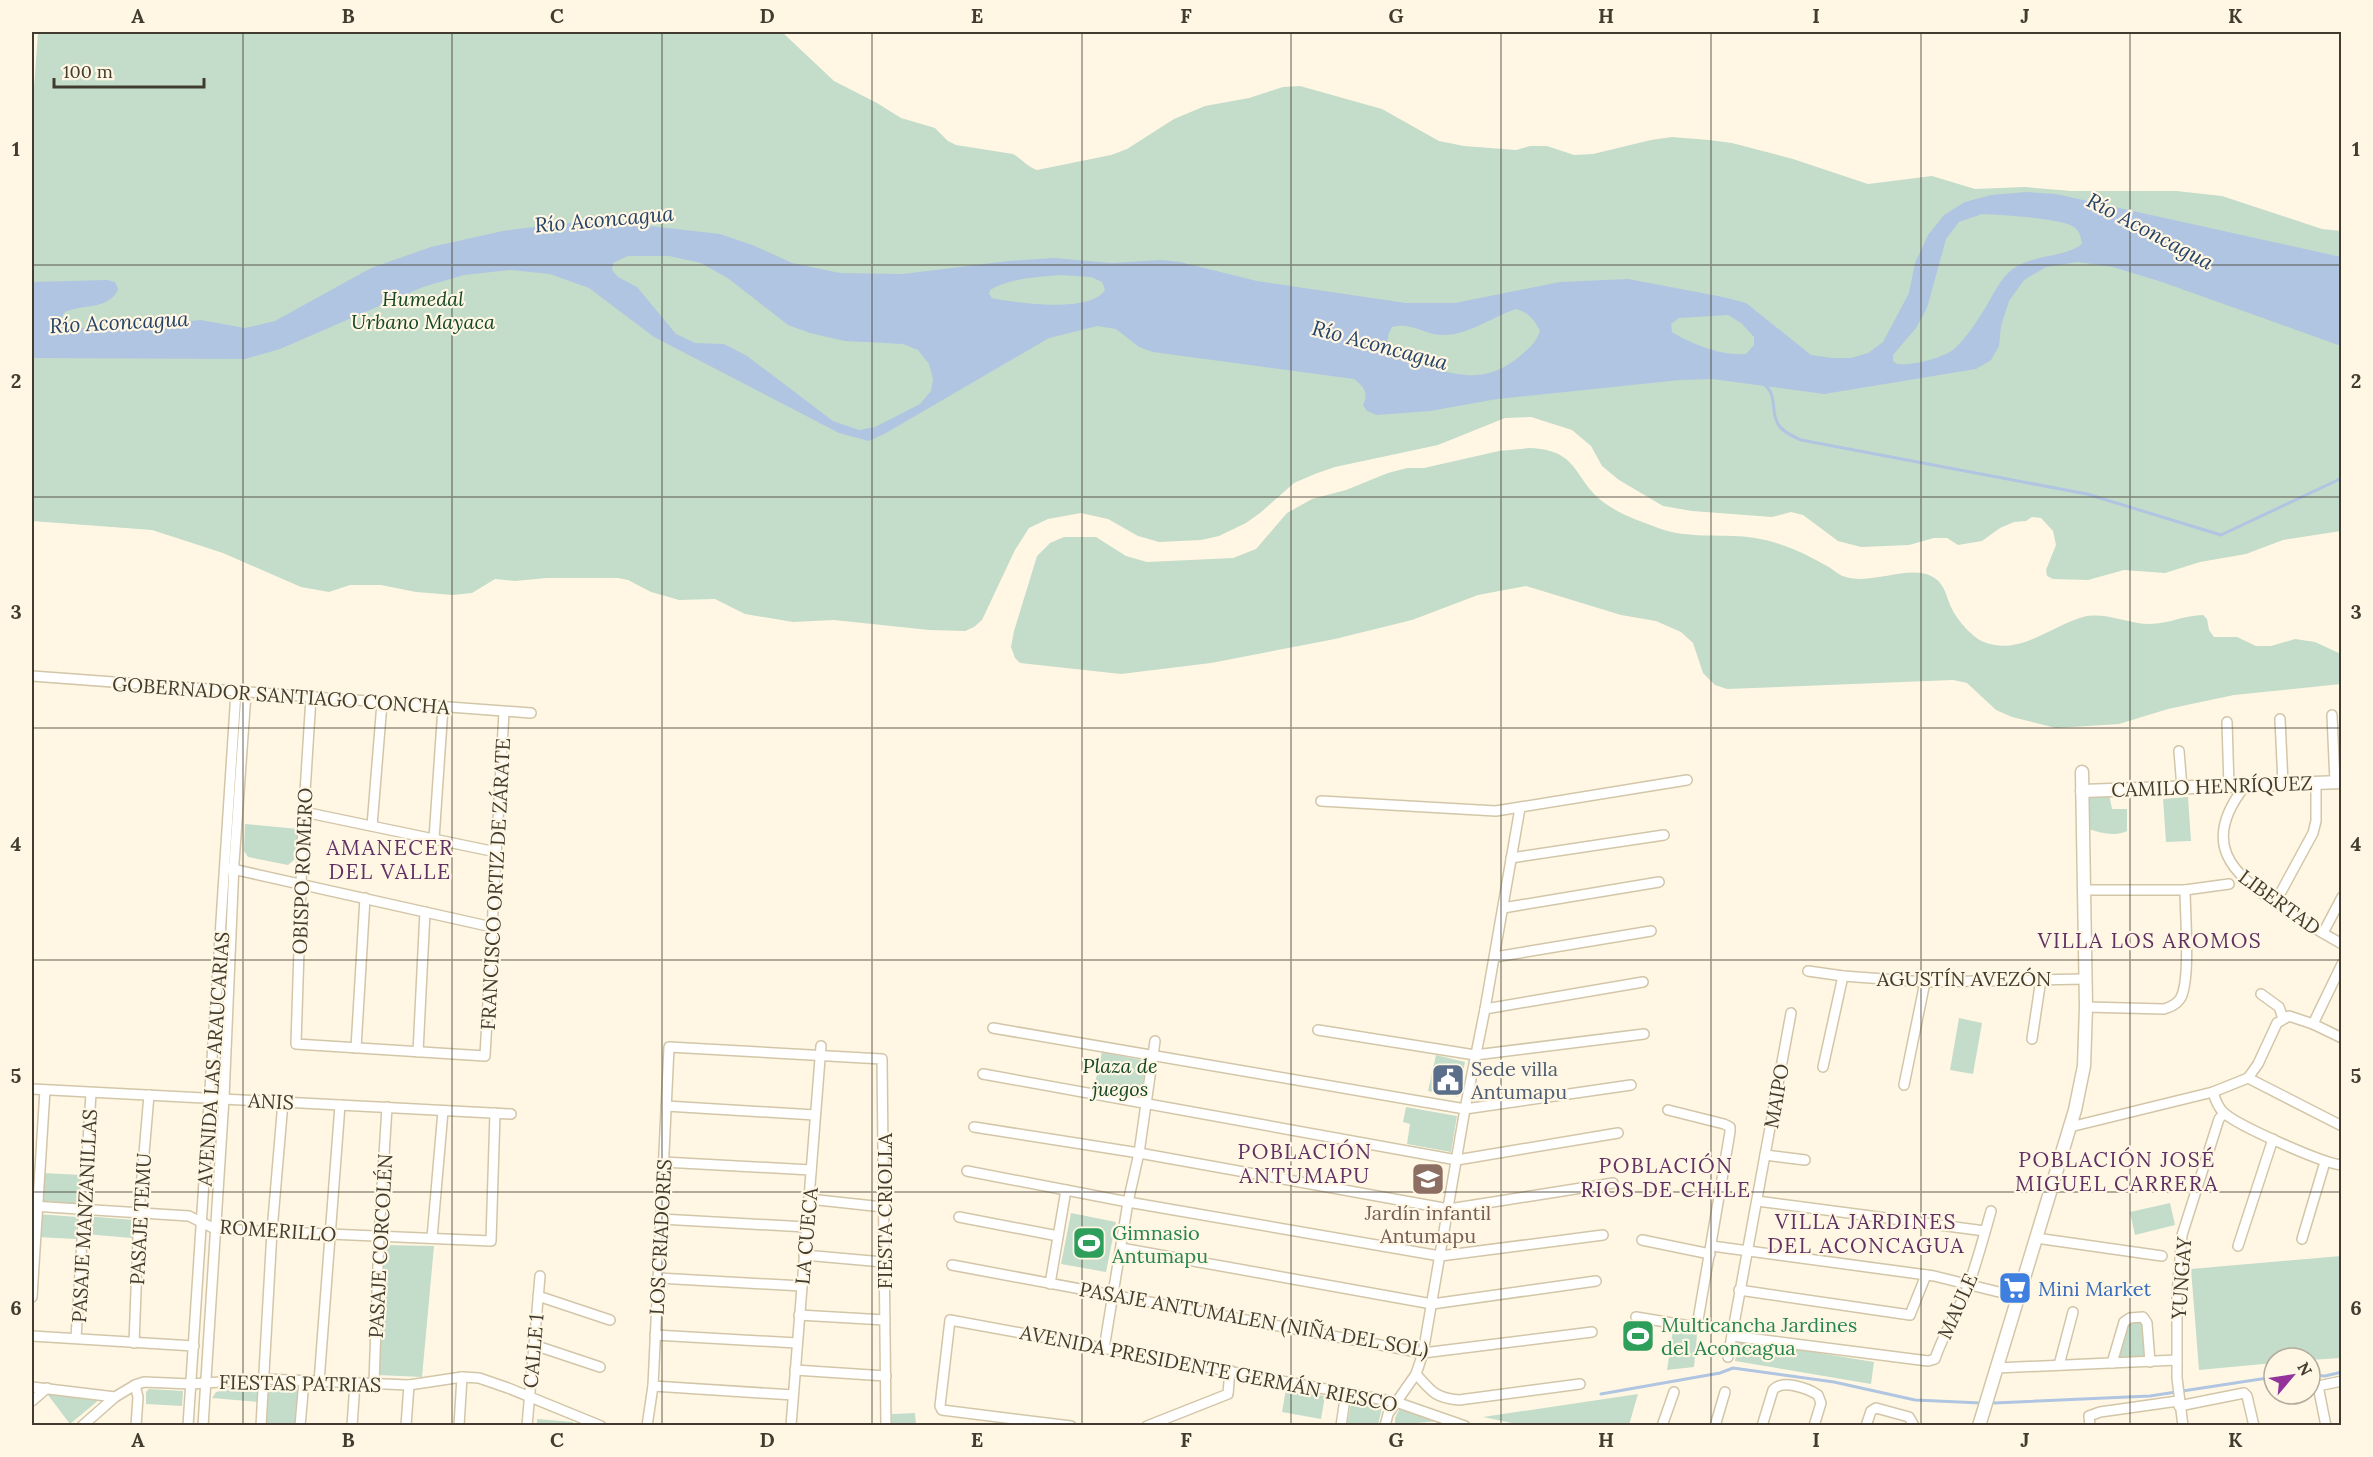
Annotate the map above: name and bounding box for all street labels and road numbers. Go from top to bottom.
street label: GOBERNADOR SANTIAGO CONCHA [111,671,451,719]
street label: FRANCISCO ORTIZ DE ZÁRATE [475,737,515,1031]
street label: CAMILO HENRÍQUEZ [2111,770,2313,802]
street label: OBISPO ROMERO [287,787,317,955]
street label: LIBERTAD [2234,864,2326,940]
street label: AVENIDA LAS ARAUCARIAS [192,931,234,1188]
street label: AGUSTÍN AVEZÓN [1876,966,2051,991]
street label: MAIPO [1758,1062,1794,1130]
street label: ANIS [246,1087,295,1115]
street label: PASAJE MANZANILLAS [66,1108,102,1324]
street label: FIESTA CRIOLLA [872,1132,897,1289]
street label: PASAJE TEMU [124,1152,156,1286]
street label: PASAJE CORCOLÉN [363,1153,397,1339]
street label: LOS CRIADORES [643,1158,677,1316]
street label: LA CUECA [789,1186,823,1286]
street label: ROMERILLO [219,1213,337,1247]
street label: YUNGAY [2166,1236,2196,1321]
street label: MAULE [1931,1269,1983,1343]
street label: PASAJE ANTUMALEN (NIÑA DEL SOL) [1077,1276,1431,1363]
street label: CALLE 1 [517,1313,549,1389]
street label: AVENIDA PRESIDENTE GERMÁN RIESCO [1017,1319,1400,1417]
street label: FIESTAS PATRIAS [219,1369,381,1397]

